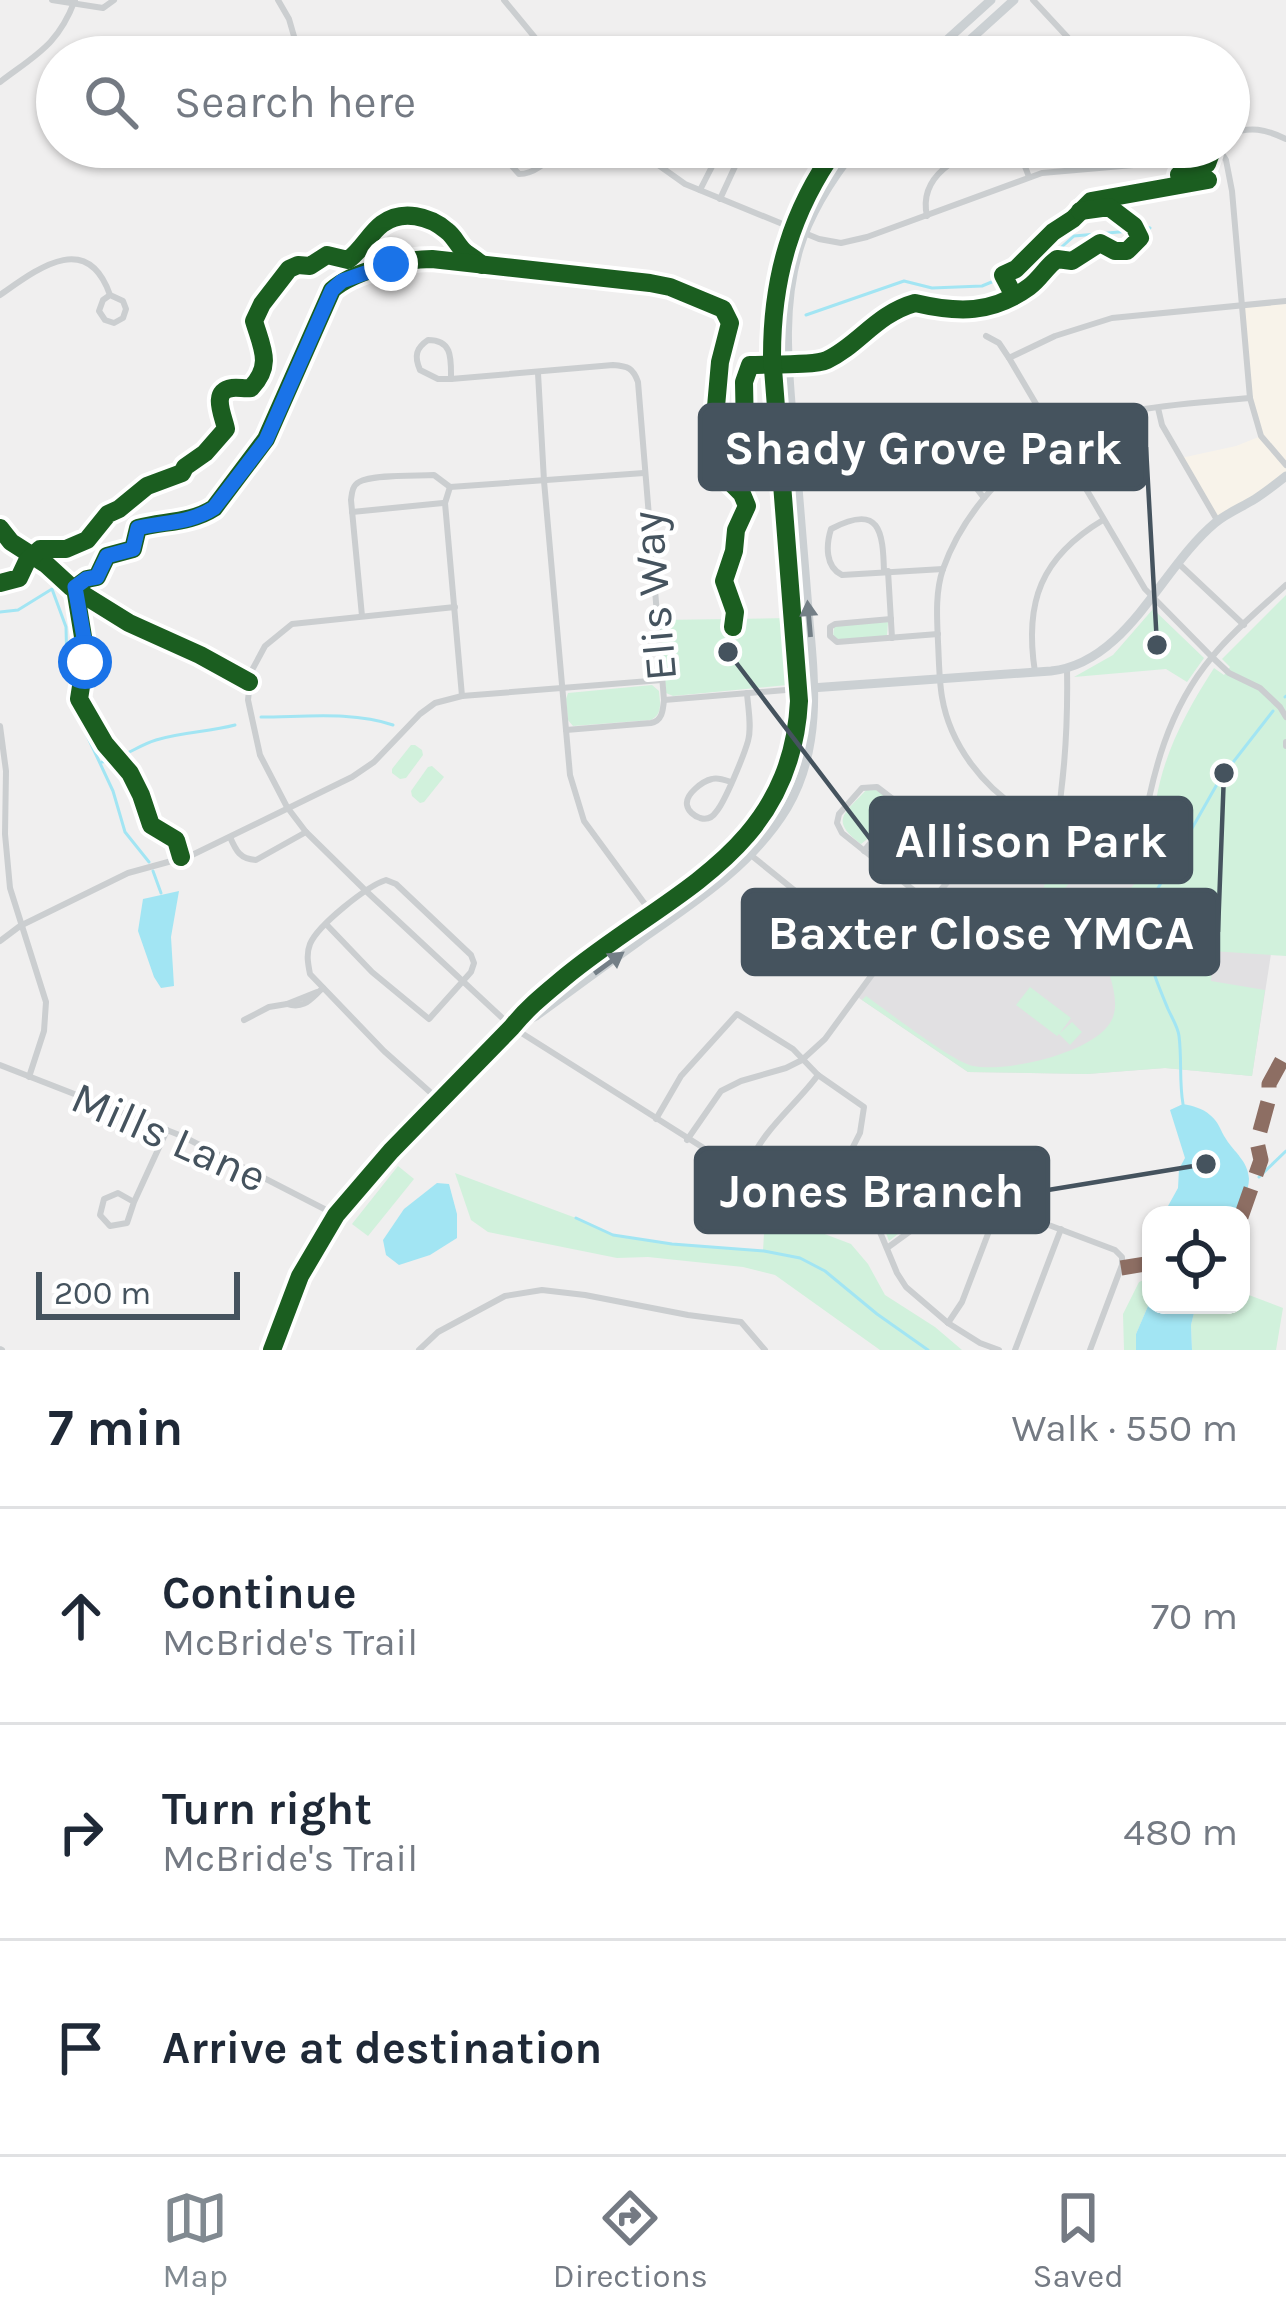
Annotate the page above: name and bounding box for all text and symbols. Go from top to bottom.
search box [36,36,1250,168]
icon: search [78,69,144,135]
text: Search here [174,76,416,128]
route end [364,237,418,291]
callout: Shady Grove Park [700,405,1146,489]
text: Shady Grove Park [724,420,1122,476]
street label: Elis Way [621,509,688,683]
one-way arrow [799,600,818,638]
route start [58,635,112,689]
callout: Allison Park [871,798,1191,882]
text: Allison Park [895,813,1167,869]
callout: Baxter Close YMCA [743,890,1218,974]
text: Baxter Close YMCA [768,905,1194,961]
one-way arrow [593,951,625,975]
street label: Mills Lane [64,1071,274,1203]
callout: Jones Branch [696,1148,1048,1232]
text: Jones Branch [720,1163,1024,1219]
map controls [1142,1206,1250,1314]
button: locate [1142,1206,1250,1314]
scale bar [36,1266,240,1319]
text: 200 m [54,1274,151,1312]
text: 7 min [48,1398,183,1458]
text: Walk · 550 m [1012,1405,1238,1451]
text: Continue [162,1567,357,1619]
icon: ahead [48,1583,114,1649]
text: 70 m [1151,1593,1238,1639]
text: McBride's Trail [162,1619,418,1665]
text: Turn right [162,1783,372,1835]
icon: right [48,1799,114,1865]
text: 480 m [1123,1809,1238,1855]
text: McBride's Trail [162,1835,418,1881]
icon: arrive [48,2015,114,2081]
text: Arrive at destination [162,2022,602,2074]
tab: Map [162,2185,228,2295]
tab: Directions [553,2185,708,2295]
tab: Saved [1033,2185,1124,2295]

